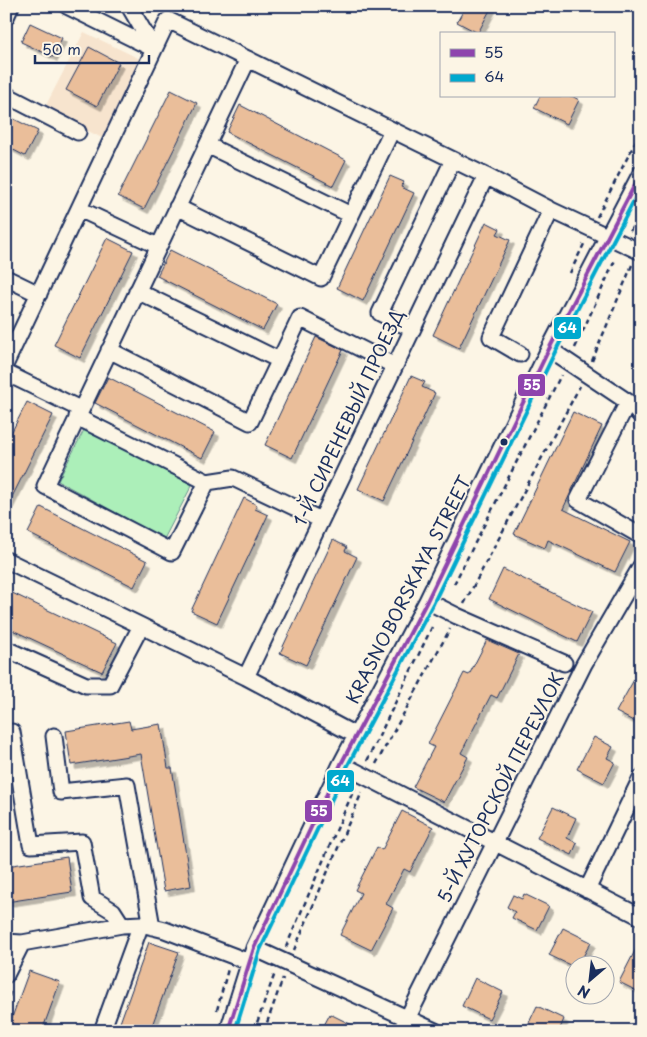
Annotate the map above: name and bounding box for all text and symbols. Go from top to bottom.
scale bar [35,32,149,64]
legend [440,32,614,98]
text: 50 m [42,37,81,60]
text: 55 [484,40,503,63]
text: 64 [484,64,505,87]
street label: 1-Й СИРЕНЕВЫЙ ПРОЕЗД [285,304,410,530]
line badge: 64 [553,316,582,340]
text: 64 [557,317,577,338]
line badge: 55 [517,373,546,397]
text: 55 [523,374,541,395]
unlabelled marker [499,437,509,447]
street label: KRASNOBORSKAYA STREET [338,470,477,708]
street label: 5-Й ХУТОРСКОЙ ПЕРЕУЛОК [430,668,570,907]
line badge: 64 [326,769,355,793]
text: 64 [330,770,350,791]
line badge: 55 [304,799,333,823]
text: 55 [310,800,328,821]
north arrow [564,954,614,1004]
text: N [574,980,593,1004]

